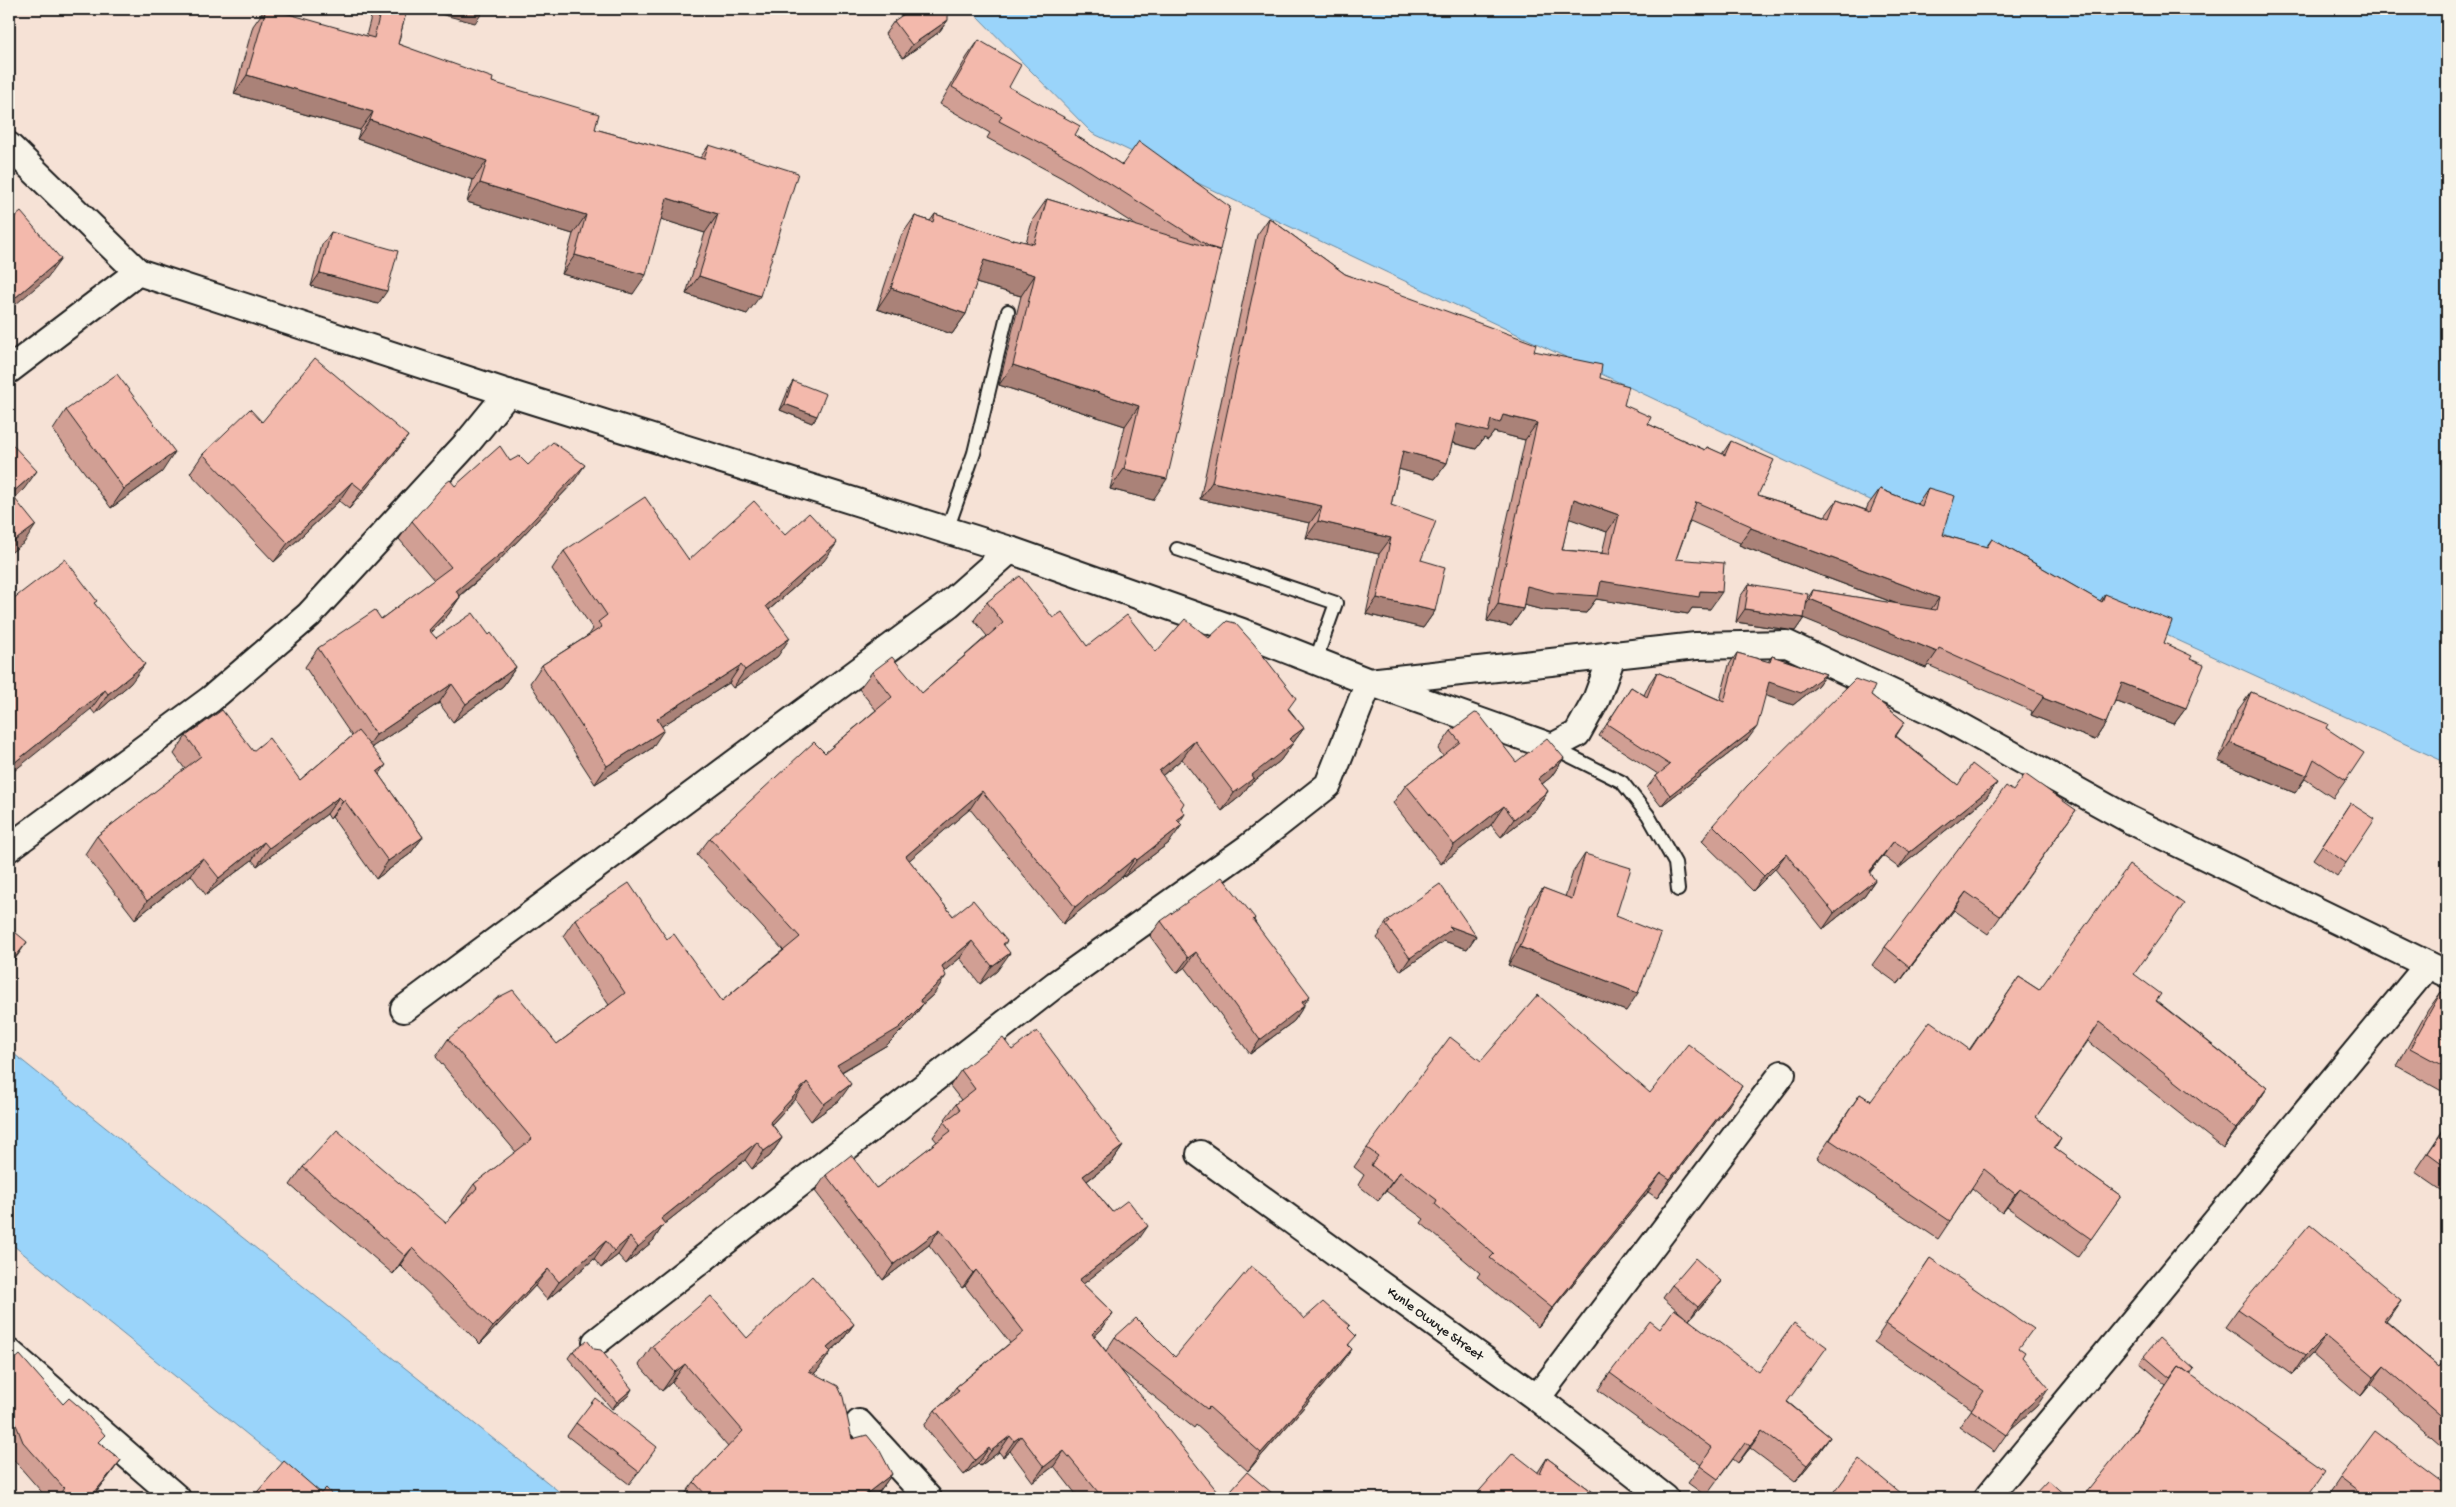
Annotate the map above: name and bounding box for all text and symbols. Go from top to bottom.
street label: Kunle Owuye Street [1383,1283,1488,1366]

